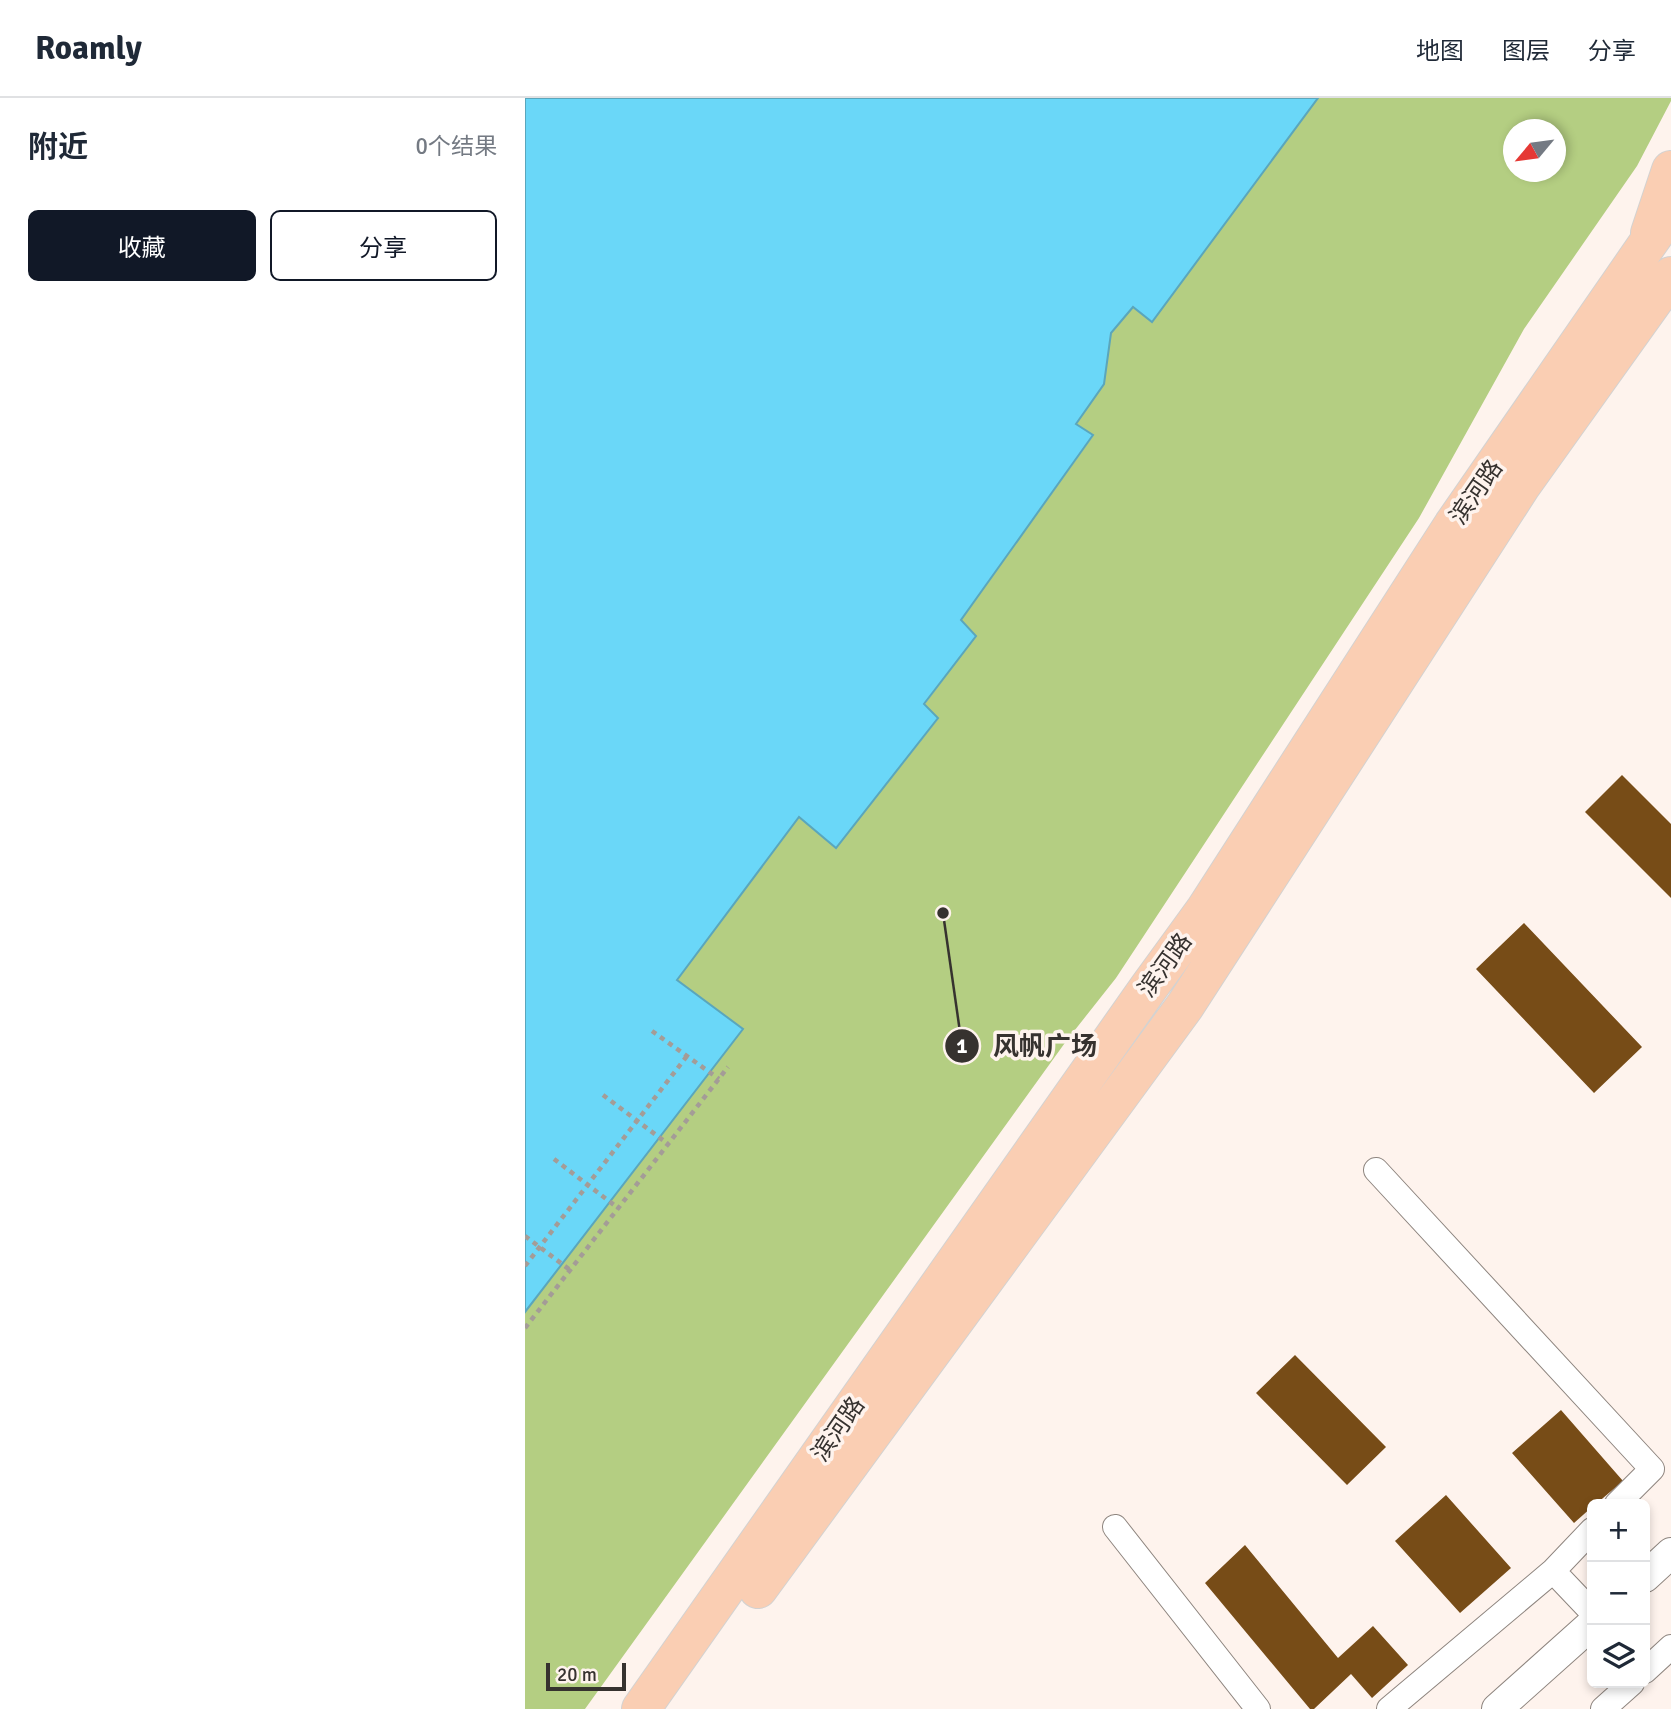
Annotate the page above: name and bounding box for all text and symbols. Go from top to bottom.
text: Roamly [35,28,142,69]
text: 地图 [1416,36,1464,66]
text: 图层 [1502,36,1550,66]
text: 分享 [1588,36,1636,66]
north arrow [1503,119,1566,182]
text: 附近 [28,129,88,166]
text: 0个结果 [416,132,497,161]
button: 收藏 [28,210,256,281]
button: 分享 [270,210,497,281]
street label: 滨河路 [1443,454,1509,530]
street label: 滨河路 [1132,927,1198,1003]
callout: 风帆广场 [944,1023,1111,1070]
text: 风帆广场 [993,1031,1097,1063]
text: 1 [956,1033,968,1059]
street label: 滨河路 [805,1391,871,1467]
map controls [1587,1499,1650,1688]
button: + [1587,1499,1650,1562]
button: − [1587,1562,1650,1625]
button: layers [1587,1625,1650,1688]
scale bar [546,1660,627,1692]
text: 20 m [557,1663,597,1687]

